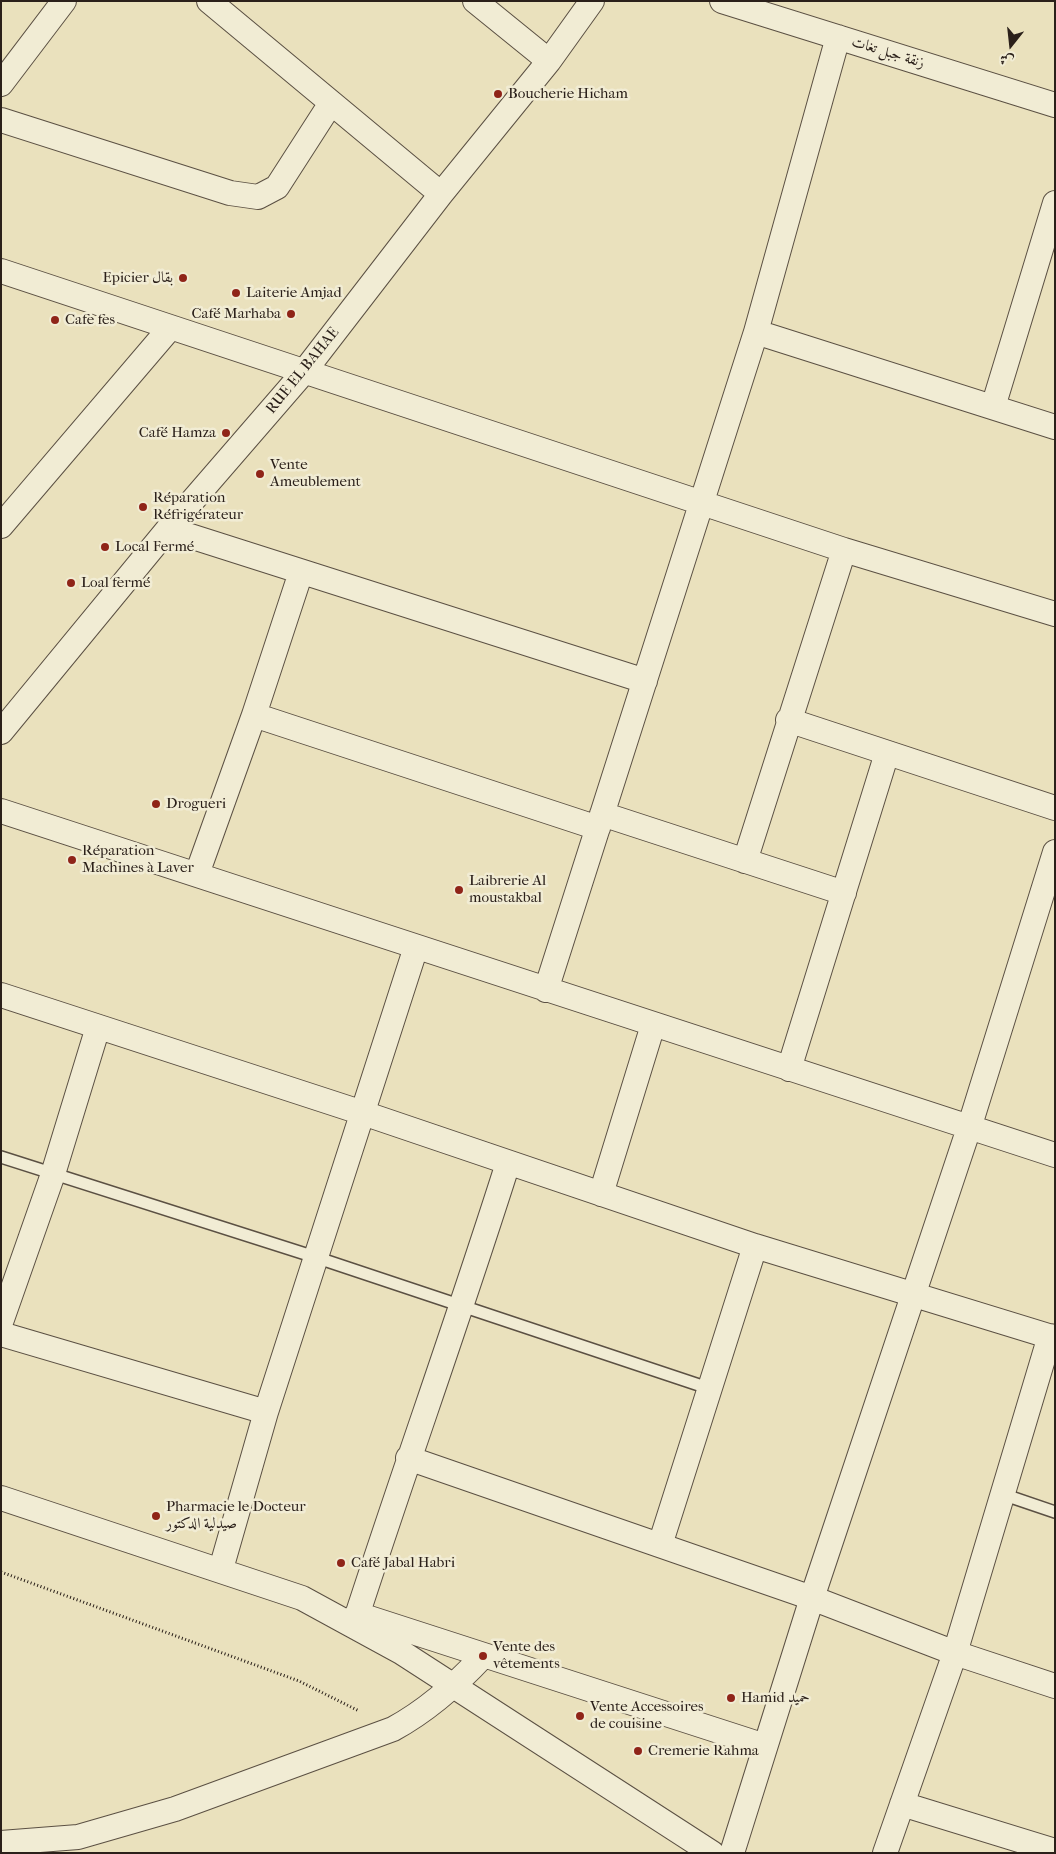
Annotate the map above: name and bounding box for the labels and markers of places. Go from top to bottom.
place label: Boucherie Hicham [508,85,628,103]
marker: Boucherie Hicham [492,88,504,100]
place label: Epicier بقال [102,269,173,287]
marker: Epicier بقال [177,272,189,284]
place label: Laiterie Amjad [246,284,342,302]
marker: Laiterie Amjad [230,287,242,299]
place label: Café Marhaba [192,305,281,323]
marker: Café Marhaba [285,308,297,320]
place label: Cafe fes [65,311,115,329]
marker: Cafe fes [49,314,61,326]
place label: Café Hamza [139,424,216,442]
marker: Café Hamza [220,427,232,439]
place label: Vente Ameublement [270,456,361,491]
marker: Vente Ameublement [254,468,266,480]
place label: Réparation Réfrigérateur [153,489,243,524]
marker: Réparation Réfrigérateur [137,501,149,513]
place label: Local Fermé [115,538,194,556]
marker: Local Fermé [99,541,111,553]
place label: Loal fermé [81,574,150,592]
marker: Loal fermé [65,577,77,589]
place label: Drogueri [166,795,226,813]
marker: Drogueri [150,798,162,810]
place label: Réparation Machines à Laver [82,842,194,877]
marker: Réparation Machines à Laver [66,854,78,866]
place label: Laibrerie Al moustakbal [469,872,546,907]
marker: Laibrerie Al moustakbal [453,884,465,896]
place label: Pharmacie le Docteur صيدلية الدكتور [166,1498,306,1533]
marker: Pharmacie le Docteur صيدلية الدكتور [150,1510,162,1522]
place label: Café Jabal Habri [351,1554,455,1572]
marker: Café Jabal Habri [335,1557,347,1569]
place label: Vente des vêtements [493,1638,560,1673]
marker: Vente des vêtements [477,1650,489,1662]
place label: Hamid حميد [741,1689,810,1707]
marker: Hamid حميد [725,1692,737,1704]
place label: Vente Accessoires de couisine [590,1698,704,1733]
marker: Vente Accessoires de couisine [574,1710,586,1722]
place label: Cremerie Rahma [648,1742,759,1760]
marker: Cremerie Rahma [632,1745,644,1757]

